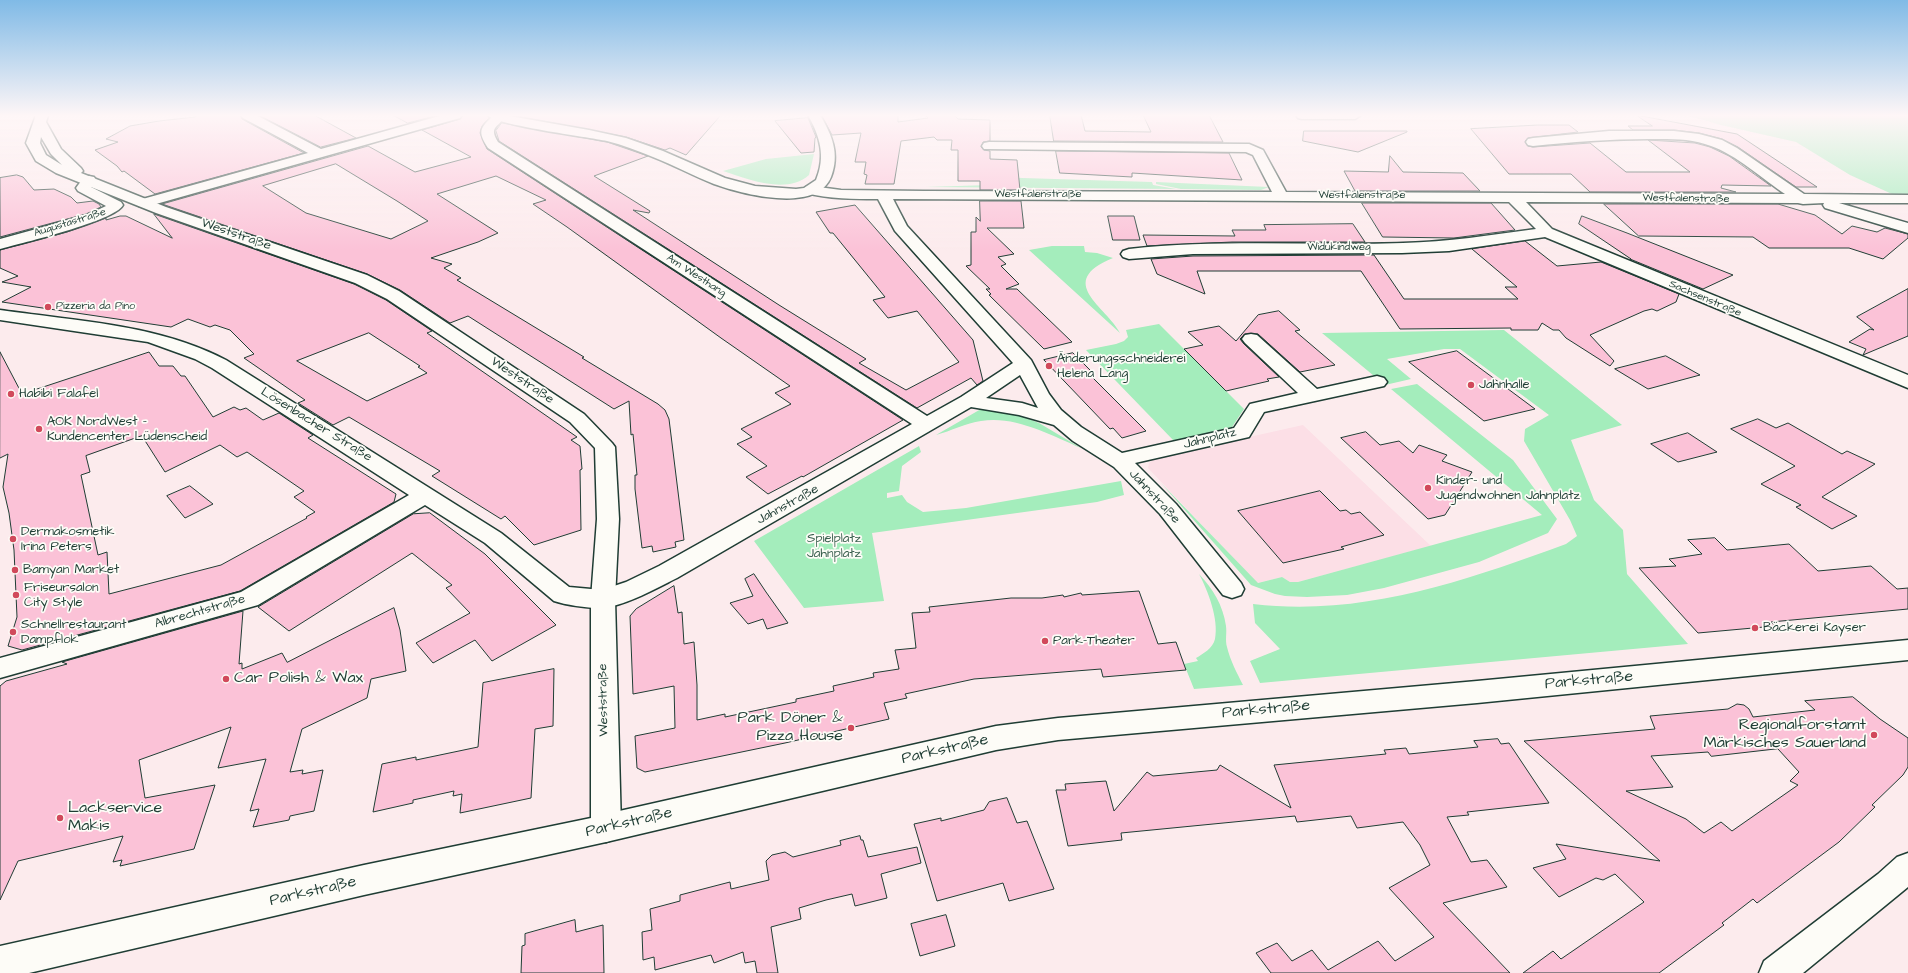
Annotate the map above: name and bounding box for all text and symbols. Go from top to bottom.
street label: Westfalenstraße [995,188,1081,202]
street label: Westfalenstraße [1319,189,1405,203]
street label: Westfalenstraße [1642,192,1730,206]
street label: Augustastraße [32,206,108,240]
street label: Weststraße [199,216,273,254]
street label: Widukindweg [1307,241,1371,255]
street label: Am Westhang [664,252,728,300]
street label: Sachsenstraße [1667,278,1743,320]
place label: Pizzeria da Pino [56,300,135,314]
marker: Pizzeria da Pino [43,302,53,312]
place label: Änderungsschneiderei Helena Lang [1057,351,1186,382]
street label: Weststraße [487,354,557,408]
marker: Änderungsschneiderei Helena Lang [1044,361,1054,371]
place label: Jahnhalle [1479,377,1530,393]
marker: Jahnhalle [1466,380,1476,390]
street label: Lösenbacher Straße [258,384,374,466]
place label: Habibi Falafel [19,386,98,402]
marker: Habibi Falafel [6,389,16,399]
place label: AOK NordWest - Kundencenter Lüdenscheid [47,414,207,445]
marker: AOK NordWest - Kundencenter Lüdenscheid [34,424,44,434]
street label: Jahnplatz [1182,425,1238,453]
street label: Jahnstraße [1125,467,1183,527]
place label: Kinder- und Jugendwohnen Jahnplatz [1436,473,1580,504]
street label: Jahnstraße [754,482,822,528]
marker: Kinder- und Jugendwohnen Jahnplatz [1423,483,1433,493]
place label: Dermakosmetik Irina Peters [21,524,115,555]
park label: Spielplatz Jahnplatz [807,531,861,562]
marker: Dermakosmetik Irina Peters [8,534,18,544]
place label: Bamyan Market [23,562,119,578]
marker: Bamyan Market [10,565,20,575]
place label: Friseursalon City Style [24,580,98,611]
marker: Friseursalon City Style [11,590,21,600]
street label: Albrechtstraße [153,592,247,632]
place label: Schnellrestaurant Dampflok [21,617,126,648]
place label: Bäckerei Kayser [1763,620,1866,636]
marker: Bäckerei Kayser [1750,623,1760,633]
marker: Schnellrestaurant Dampflok [8,627,18,637]
place label: Park-Theater [1053,633,1135,649]
marker: Park-Theater [1040,636,1050,646]
street label: Weststraße [596,663,612,737]
street label: Parkstraße [1544,668,1634,694]
place label: Car Polish & Wax [234,669,363,689]
marker: Car Polish & Wax [221,674,231,684]
street label: Parkstraße [1221,697,1311,723]
place label: Park Döner & Pizza House [738,709,843,747]
place label: Regionalforstamt Märkisches Sauerland [1703,716,1866,754]
marker: Park Döner & Pizza House [846,723,856,733]
marker: Regionalforstamt Märkisches Sauerland [1869,730,1879,740]
street label: Parkstraße [900,731,990,769]
place label: Lackservice Makis [68,799,162,837]
street label: Parkstraße [584,804,674,842]
marker: Lackservice Makis [55,813,65,823]
street label: Parkstraße [268,873,358,911]

